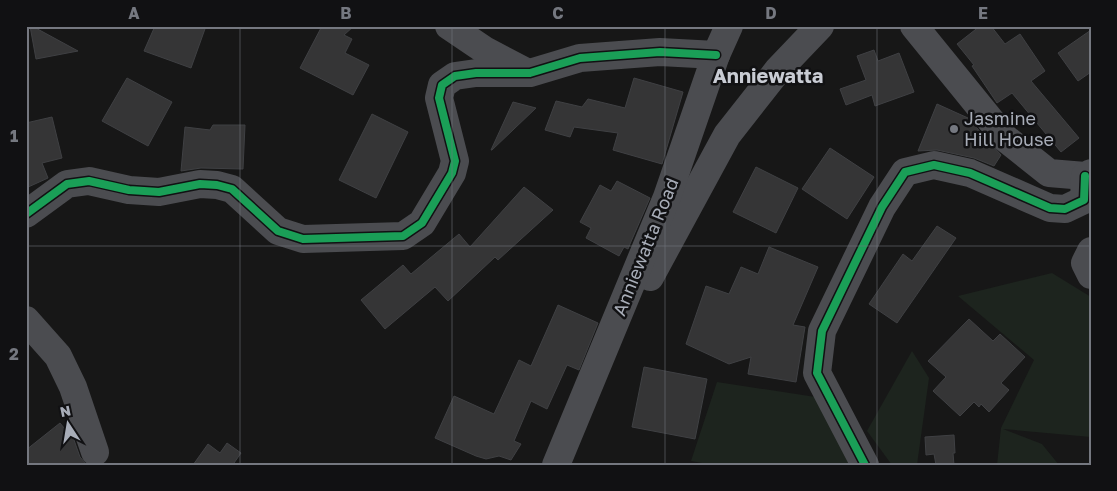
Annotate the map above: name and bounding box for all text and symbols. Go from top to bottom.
text: A [128,3,140,23]
text: B [340,3,352,23]
text: C [552,3,564,23]
text: D [765,3,777,23]
text: E [978,3,988,23]
district label: Anniewatta [713,63,823,87]
place label: Jasmine Hill House [964,107,1054,150]
marker: Jasmine Hill House [948,123,960,135]
text: 1 [10,126,18,146]
street label: Anniewatta Road [607,175,683,319]
text: 2 [9,344,19,364]
north arrow [42,398,92,448]
text: N [58,401,72,420]

